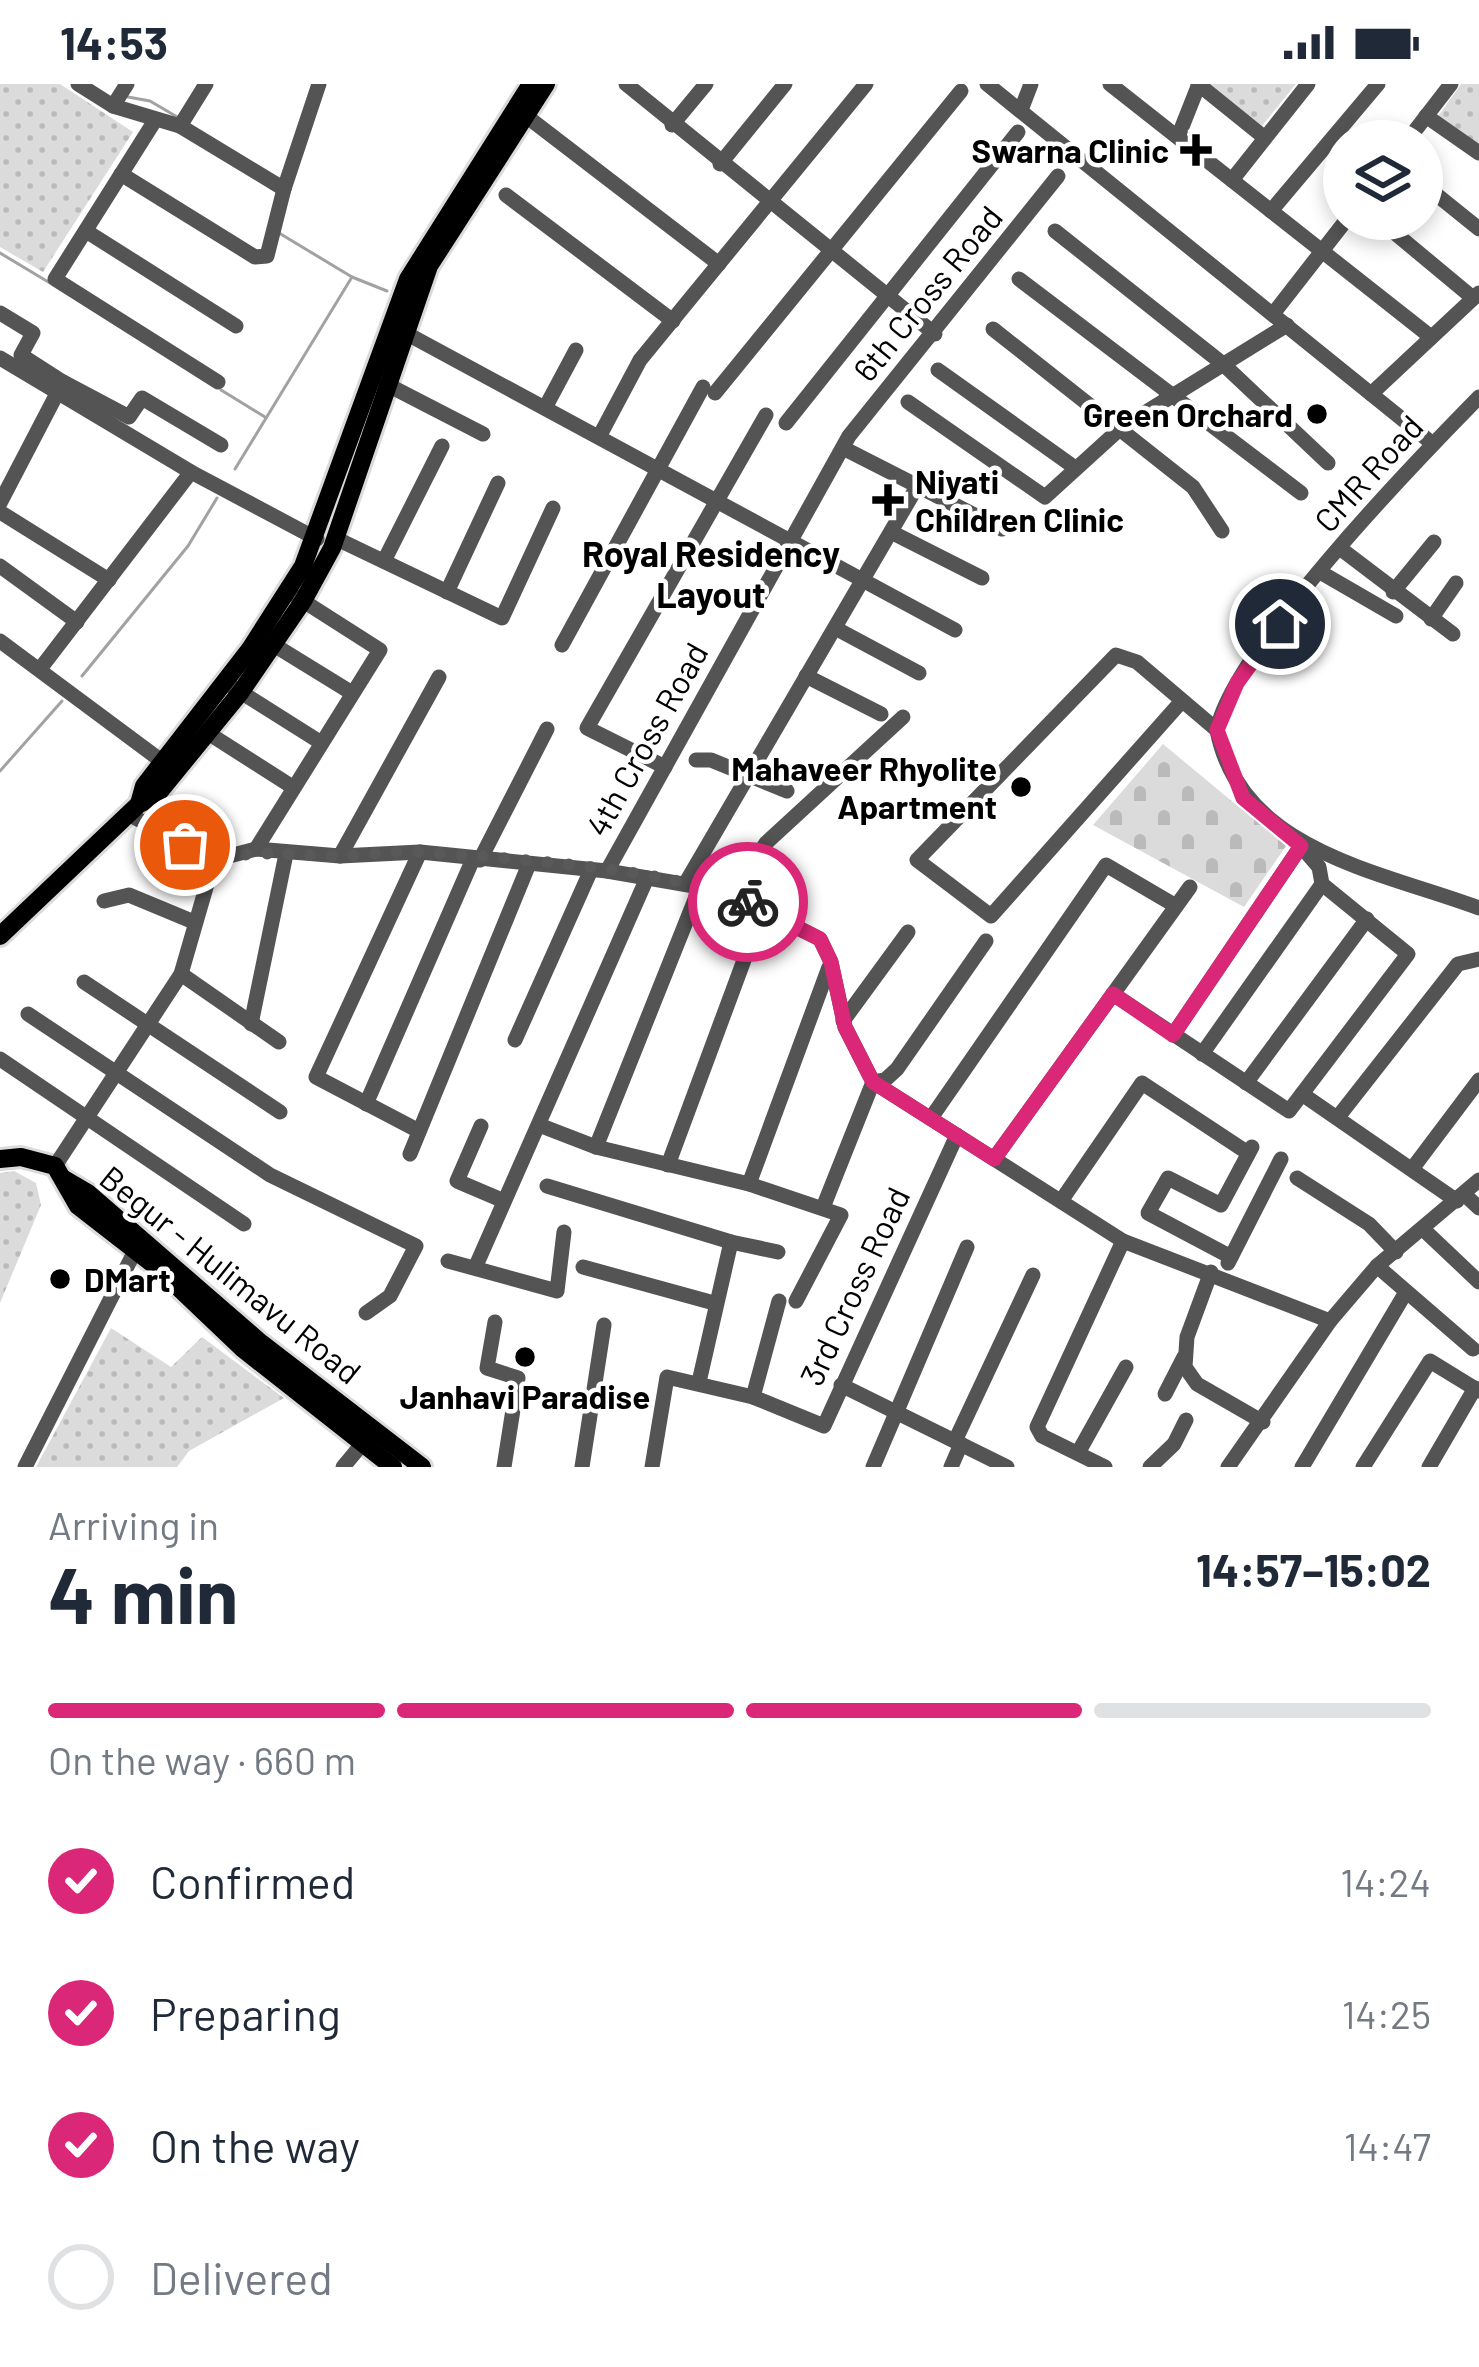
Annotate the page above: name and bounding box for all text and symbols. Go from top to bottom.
text: 14:53 [60,15,168,69]
map controls [1323,120,1443,240]
button: layers [1323,120,1443,240]
place label: Swarna Clinic [972,130,1169,170]
marker: Swarna Clinic [1180,134,1212,166]
street label: 6th Cross Road [844,197,1010,389]
place label: Green Orchard [1083,394,1293,434]
marker: Green Orchard [1304,401,1330,427]
street label: CMR Road [1305,406,1431,540]
place label: Niyati Children Clinic [915,461,1124,539]
marker: Niyati Children Clinic [872,484,904,516]
district label: Royal Residency Layout [582,531,840,615]
pin [1229,573,1331,675]
icon: home [1247,591,1313,657]
street label: 4th Cross Road [576,635,716,843]
place label: Mahaveer Rhyolite Apartment [731,748,997,826]
marker: Mahaveer Rhyolite Apartment [1008,774,1034,800]
pin [134,794,236,896]
icon: bag [152,812,218,878]
courier [688,842,808,962]
icon: bike [715,869,781,935]
street label: Begur - Hulimavu Road [93,1157,369,1391]
street label: 3rd Cross Road [791,1181,917,1391]
place label: DMart [84,1259,171,1299]
marker: DMart [47,1266,73,1292]
marker: Janhavi Paradise [512,1344,538,1370]
place label: Janhavi Paradise [400,1376,650,1416]
text: Arriving in [48,1501,219,1548]
text: 14:57–15:02 [1196,1542,1431,1596]
text: 4 min [48,1546,238,1640]
text: On the way · 660 m [48,1736,356,1783]
icon: check [48,1848,114,1914]
text: Confirmed [150,1854,355,1908]
text: 14:24 [1340,1858,1431,1905]
icon: check [48,1980,114,2046]
text: Preparing [150,1986,341,2040]
text: 14:25 [1342,1990,1431,2037]
icon: check [48,2112,114,2178]
text: On the way [150,2118,360,2172]
text: 14:47 [1344,2122,1431,2169]
text: Delivered [150,2250,333,2304]

